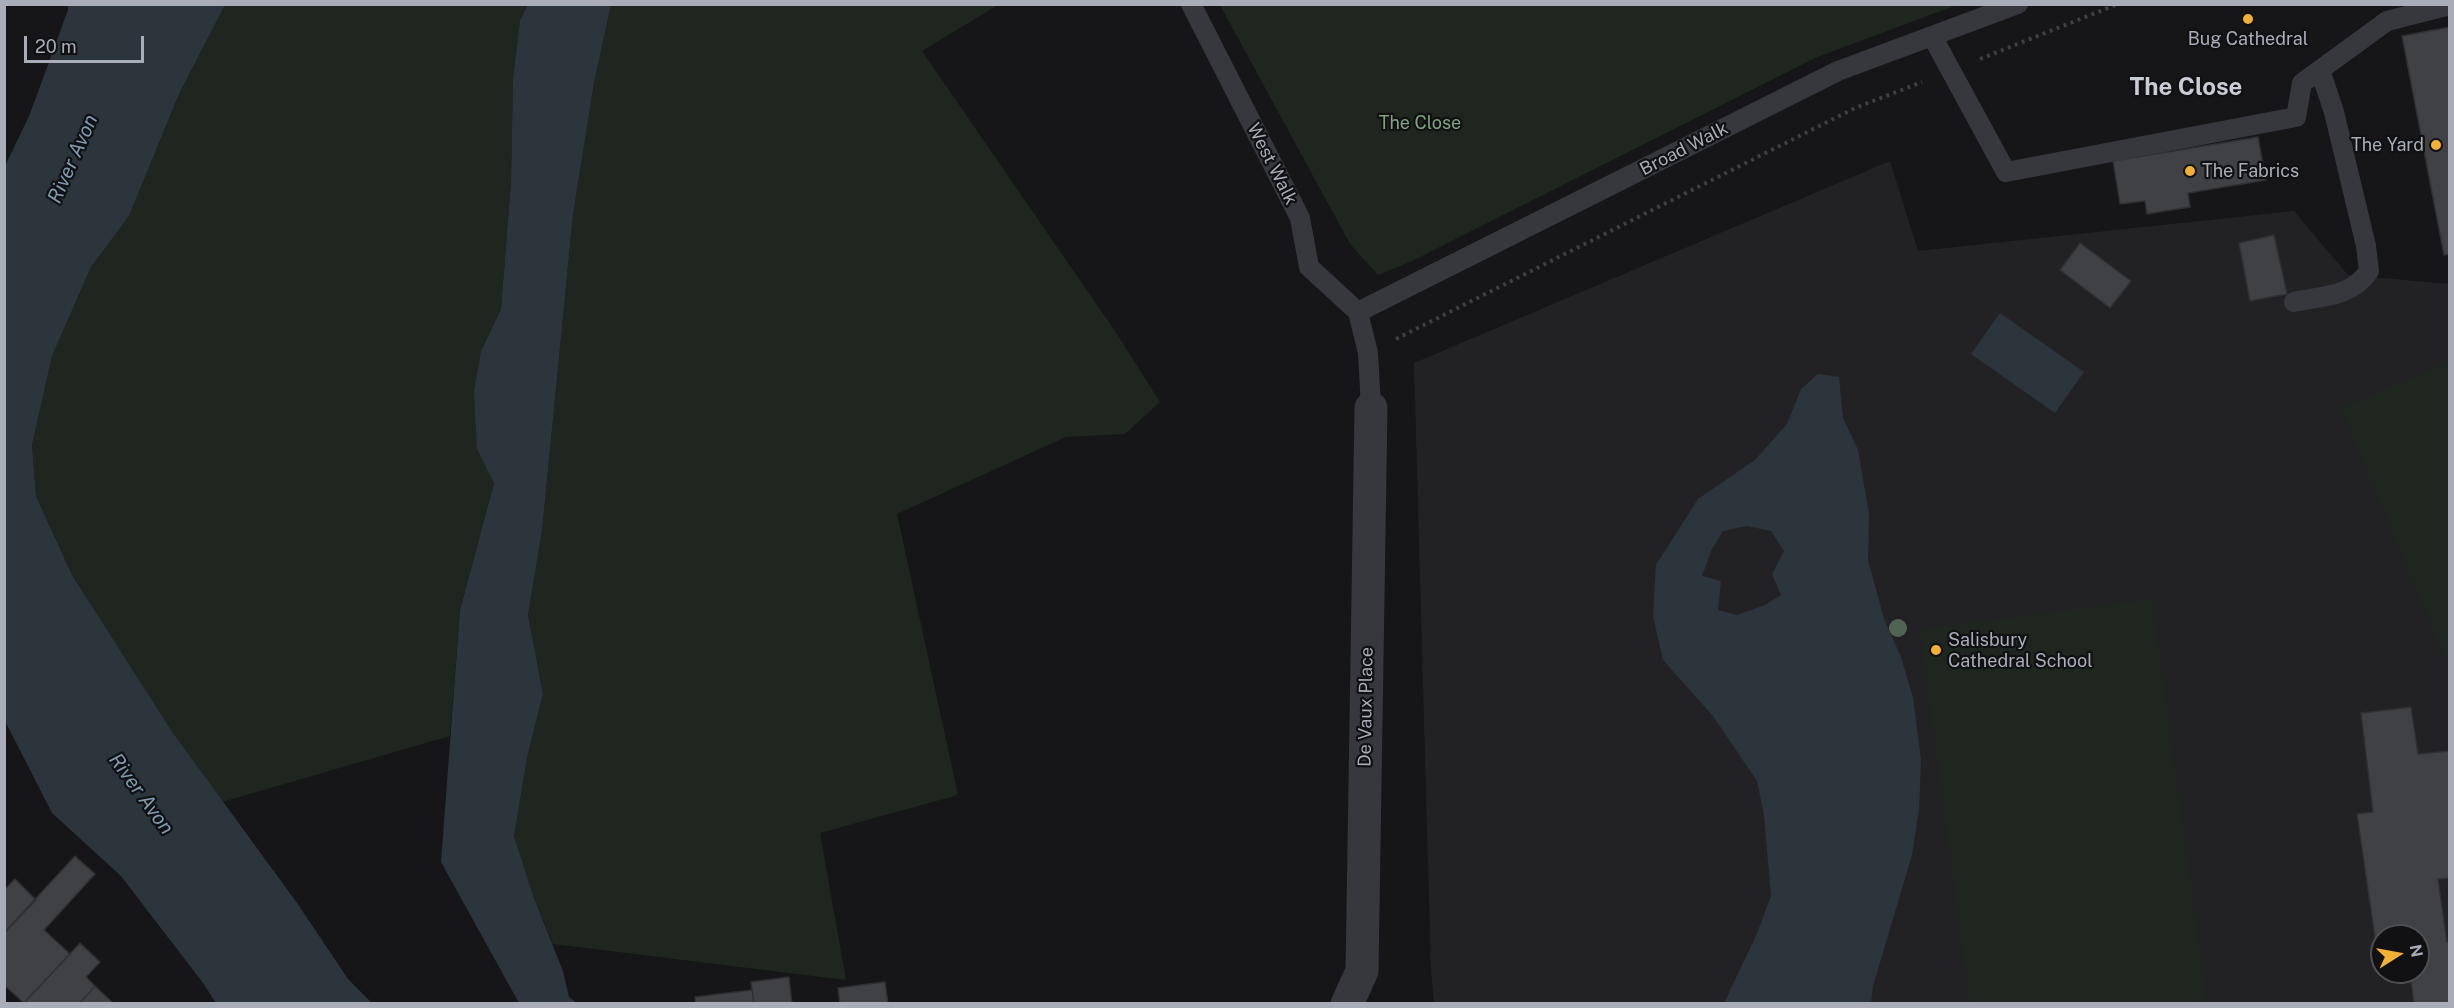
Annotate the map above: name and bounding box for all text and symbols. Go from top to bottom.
marker: Bug Cathedral [2241,12,2255,26]
scale bar [27,24,147,62]
place label: Bug Cathedral [2188,28,2308,50]
text: 20 m [35,36,77,57]
district label: The Close [2130,74,2242,102]
water label: River Avon [43,111,103,207]
park label: The Close [1379,112,1461,134]
street label: Broad Walk [1636,118,1732,180]
street label: West Walk [1242,120,1302,208]
place label: The Yard [2351,134,2424,156]
marker: The Yard [2429,138,2443,152]
place label: The Fabrics [2202,160,2299,182]
marker: The Fabrics [2183,164,2197,178]
place label: Salisbury Cathedral School [1948,629,2093,672]
marker: Salisbury Cathedral School [1929,643,1943,657]
street label: De Vaux Place [1354,647,1378,767]
water label: River Avon [104,749,178,839]
north arrow [2370,924,2430,984]
text: N [2406,943,2427,959]

